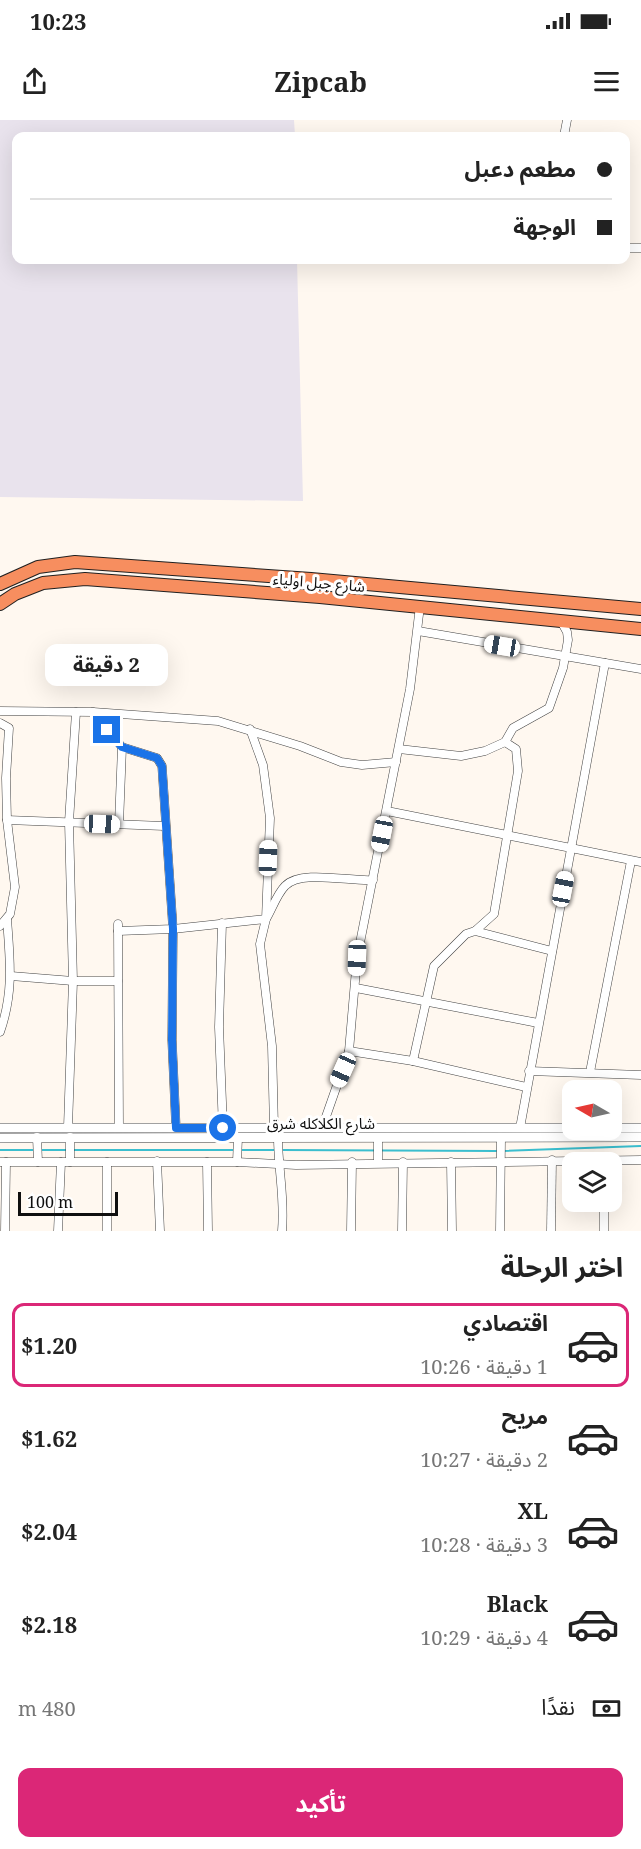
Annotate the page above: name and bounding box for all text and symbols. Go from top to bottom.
text: 10:23 [30,6,86,36]
text: Zipcab [274,63,367,100]
icon: share [18,65,51,98]
icon: menu [590,65,623,98]
text: مطعم دعبل [465,153,576,183]
text: الوجهة [513,211,576,241]
street label: شارع جبل اولياء [272,568,366,599]
car [483,634,521,658]
callout: 2 دقيقة [45,643,168,685]
text: 2 دقيقة [73,651,140,678]
route end [93,716,120,743]
car [84,814,120,834]
car [370,815,394,853]
car [258,840,278,876]
car [551,870,575,908]
car [347,940,367,976]
car [327,1050,359,1090]
north arrow [562,1080,622,1140]
map controls [562,1080,622,1212]
street label: شارع الكلاكله شرق [267,1113,375,1136]
route start [209,1114,236,1141]
button: layers [562,1152,622,1212]
scale bar [18,1189,118,1216]
text: 100 m [27,1191,73,1213]
text: اختر الرحلة [501,1248,623,1285]
text: اقتصادي [463,1307,548,1337]
icon: car [566,1318,620,1372]
text: $1.20 [21,1330,77,1360]
text: 1 دقيقة · 10:26 [420,1353,548,1380]
text: مريح [502,1400,548,1430]
icon: car [566,1411,620,1465]
text: $1.62 [21,1423,77,1453]
text: 2 دقيقة · 10:27 [420,1446,548,1473]
text: XL [517,1495,548,1525]
icon: car [566,1504,620,1558]
text: $2.04 [21,1516,77,1546]
text: 3 دقيقة · 10:28 [420,1531,548,1558]
text: Black [487,1588,548,1618]
icon: car [566,1597,620,1651]
text: $2.18 [21,1609,77,1639]
text: 4 دقيقة · 10:29 [420,1624,548,1651]
text: نقدًا [541,1691,575,1721]
icon: cash [590,1692,623,1725]
text: 480 m [18,1695,76,1722]
button: تأكيد [18,1768,623,1837]

